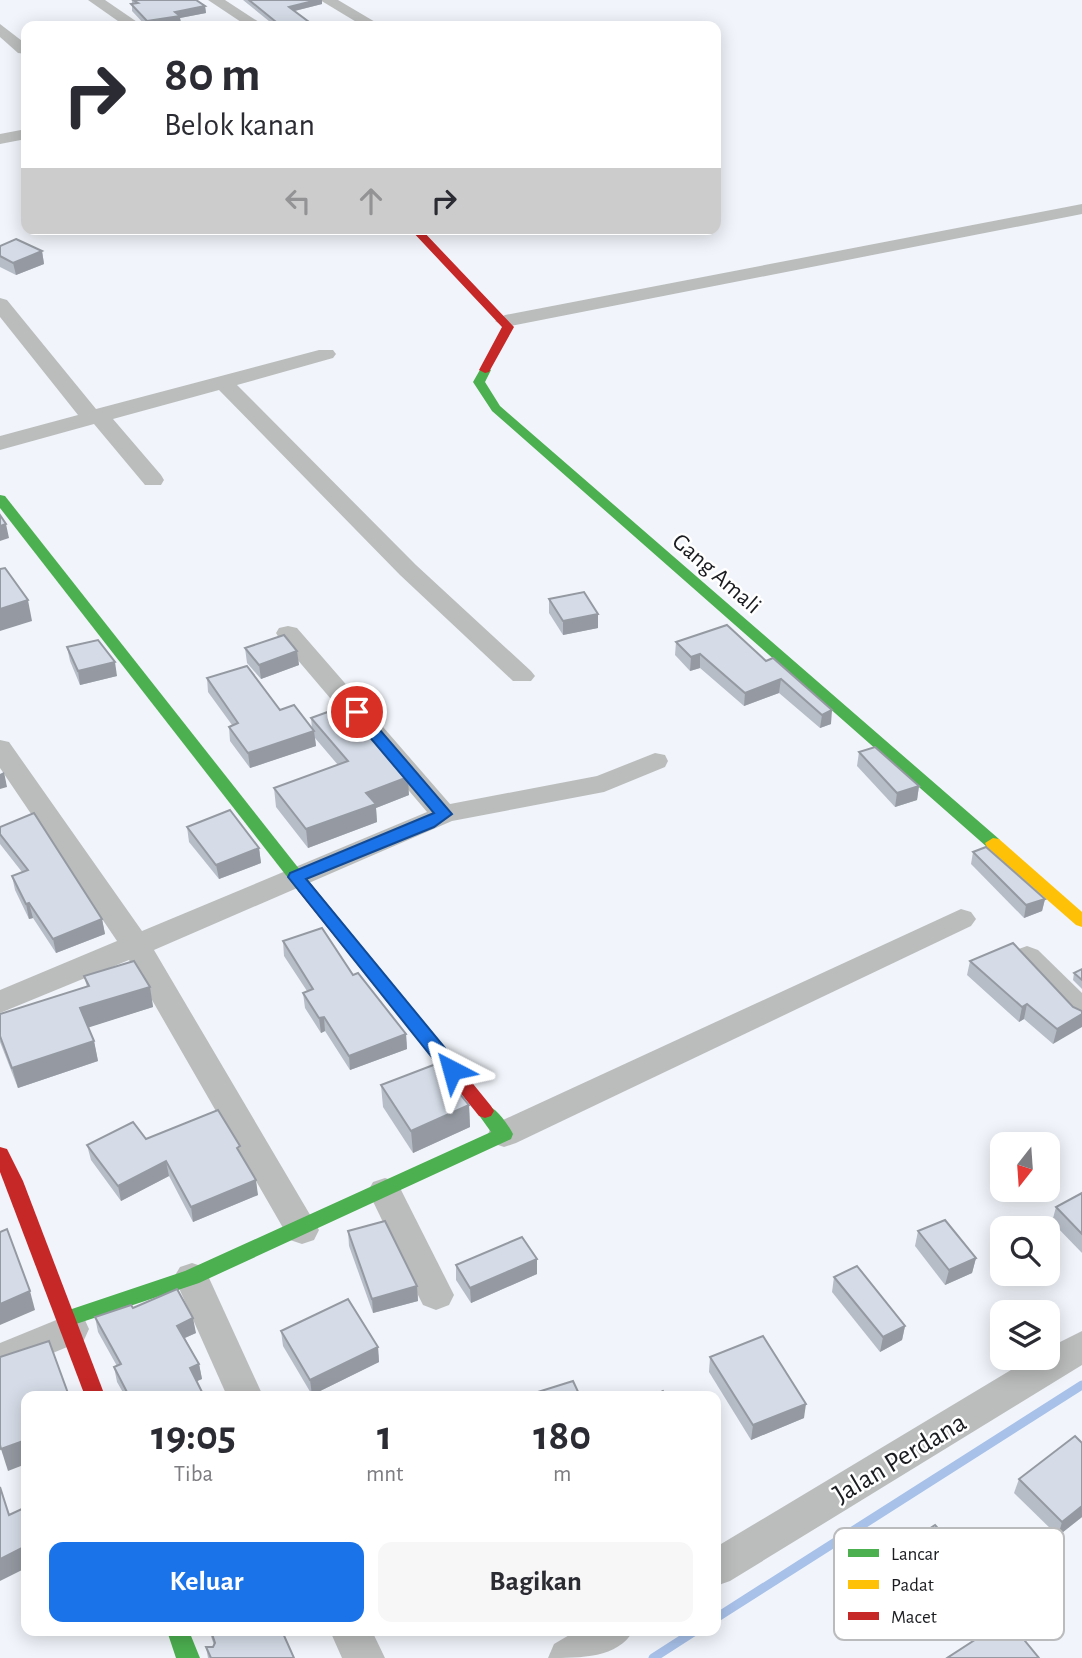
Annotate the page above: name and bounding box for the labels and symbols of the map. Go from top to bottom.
street label: Gang Amali [667,529,765,618]
pin [327,682,387,742]
position arrow [415,1033,489,1107]
north arrow [990,1132,1060,1202]
street label: Jalan Perdana [829,1408,971,1509]
legend [834,1528,1064,1640]
text: Lancar [891,1545,939,1564]
text: Padat [891,1576,934,1595]
text: Macet [891,1608,937,1627]

